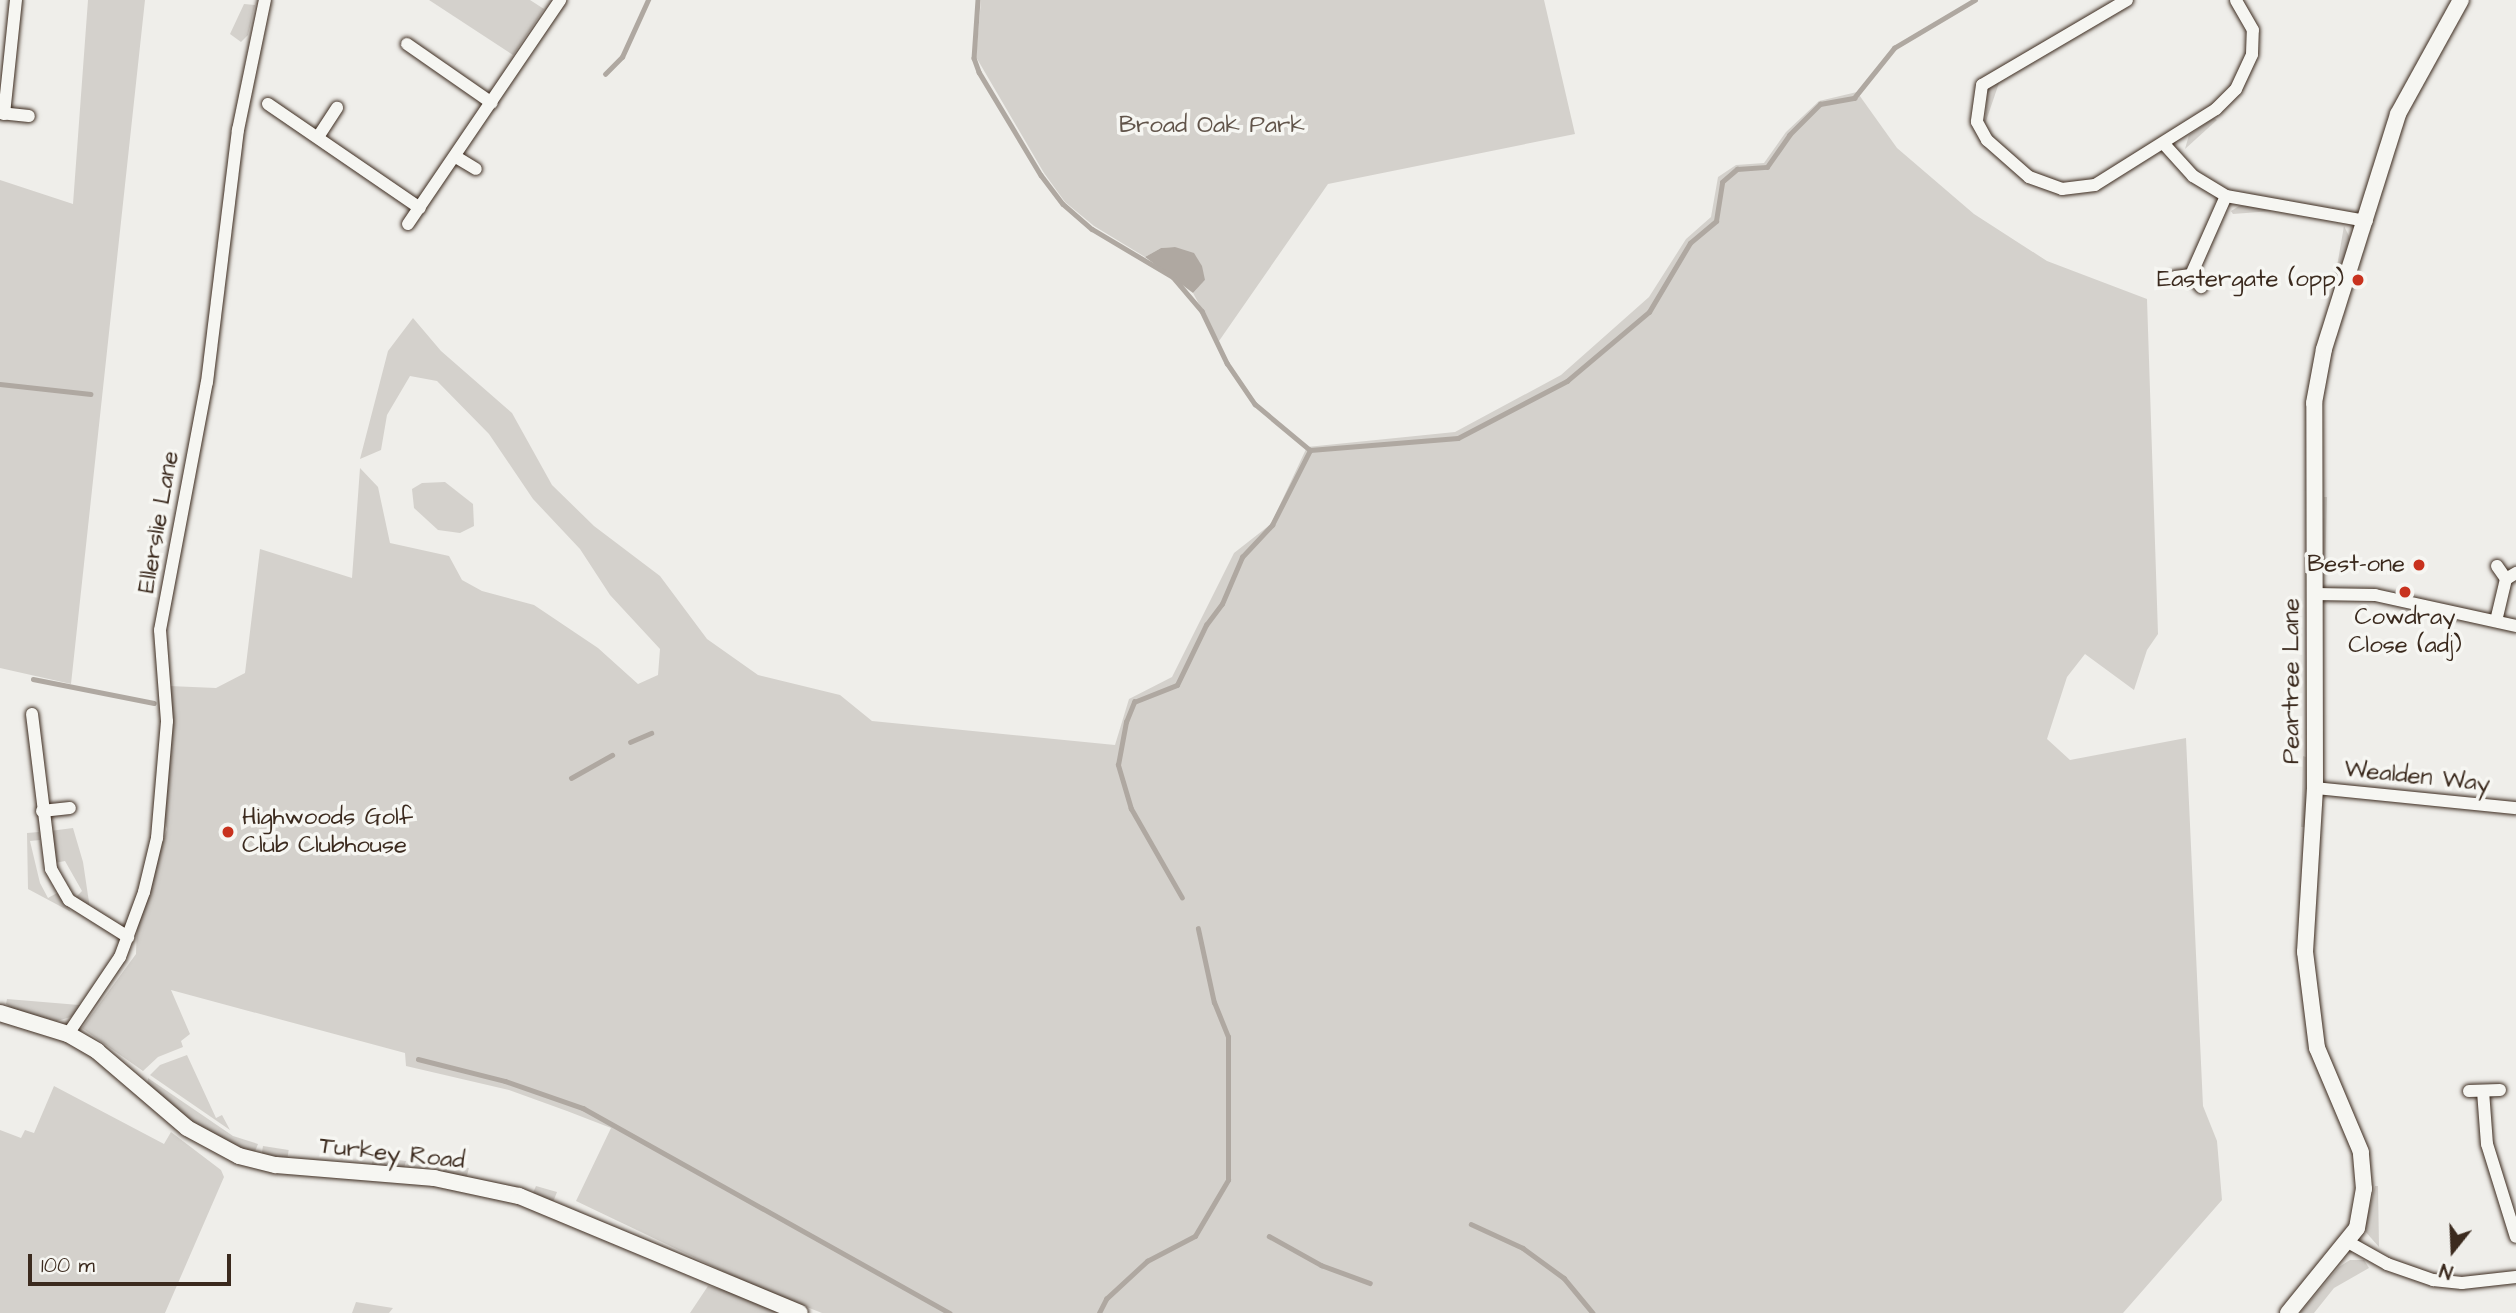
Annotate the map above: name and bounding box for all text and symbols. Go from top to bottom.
park label: Broad Oak Park [1119,112,1305,140]
place label: Eastergate (opp) [2157,266,2344,294]
marker: Eastergate (opp) [2350,272,2366,288]
street label: Ellerslie Lane [132,449,186,595]
place label: Best-one [2307,551,2405,579]
marker: Best-one [2411,557,2427,573]
marker: Cowdray Close (adj) [2397,584,2413,600]
street label: Peartree Lane [2278,598,2306,764]
place label: Cowdray Close (adj) [2348,604,2462,660]
street label: Wealden Way [2343,755,2491,799]
place label: Highwoods Golf Club Clubhouse [242,804,413,860]
marker: Highwoods Golf Club Clubhouse [220,824,236,840]
street label: Turkey Road [318,1132,466,1176]
north arrow [2418,1215,2488,1285]
scale bar [32,1240,234,1284]
text: 100 m [41,1251,95,1280]
text: N [2437,1256,2456,1285]

